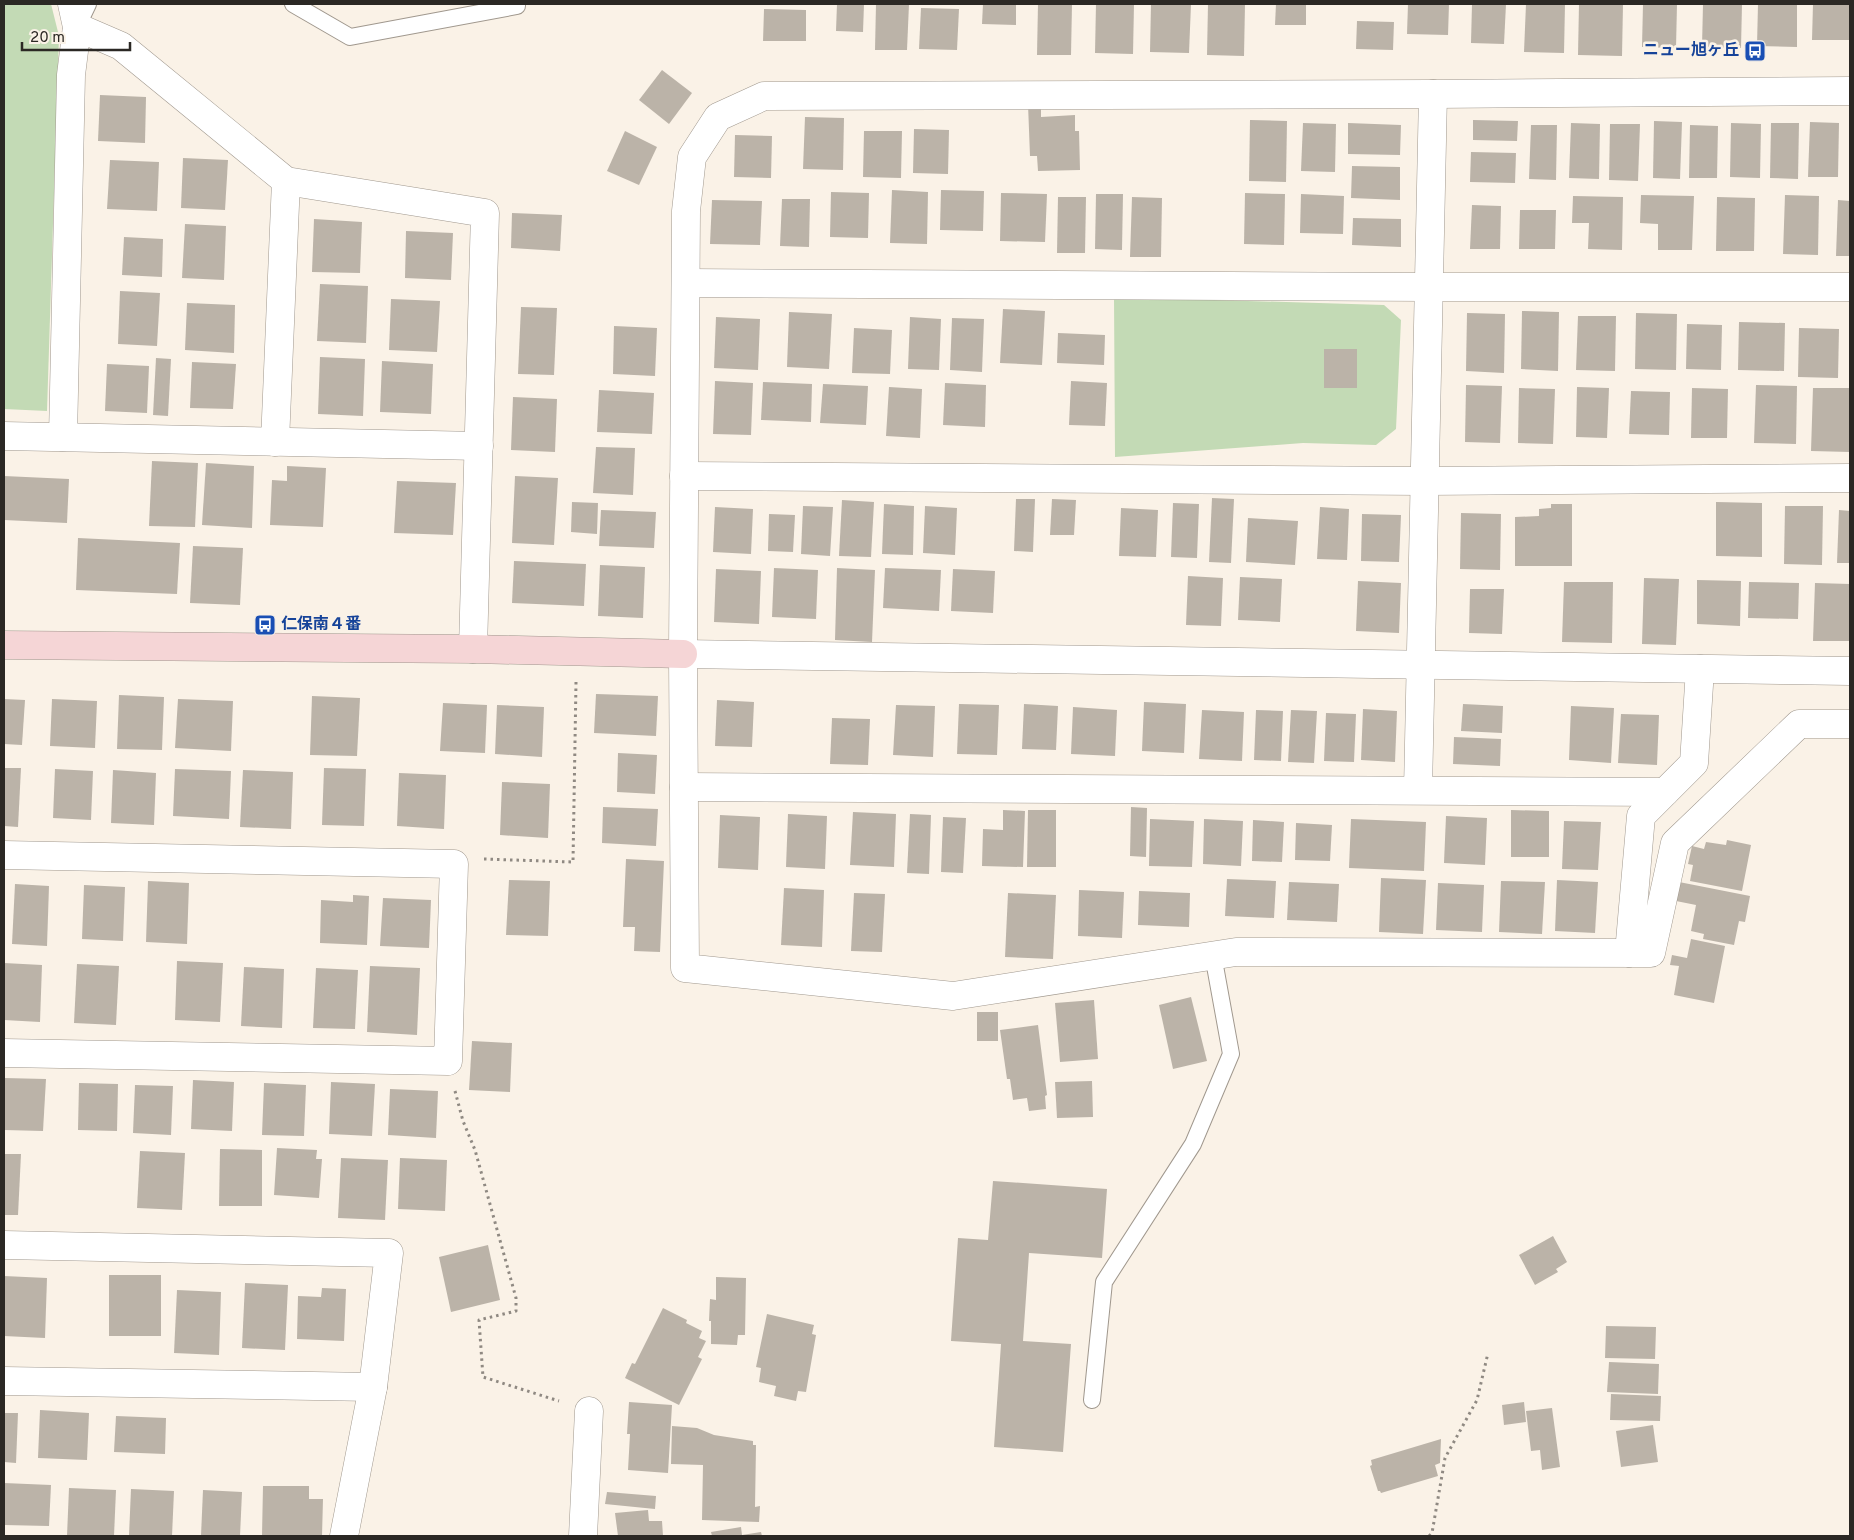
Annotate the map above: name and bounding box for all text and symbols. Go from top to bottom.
scale bar [22,20,130,52]
text: 20 m [30,29,65,48]
bus stop icon: ニュー旭ヶ丘 [1743,39,1767,63]
place label: ニュー旭ヶ丘 [1643,41,1739,61]
bus stop icon: 仁保南４番 [253,613,277,637]
place label: 仁保南４番 [281,615,361,635]

